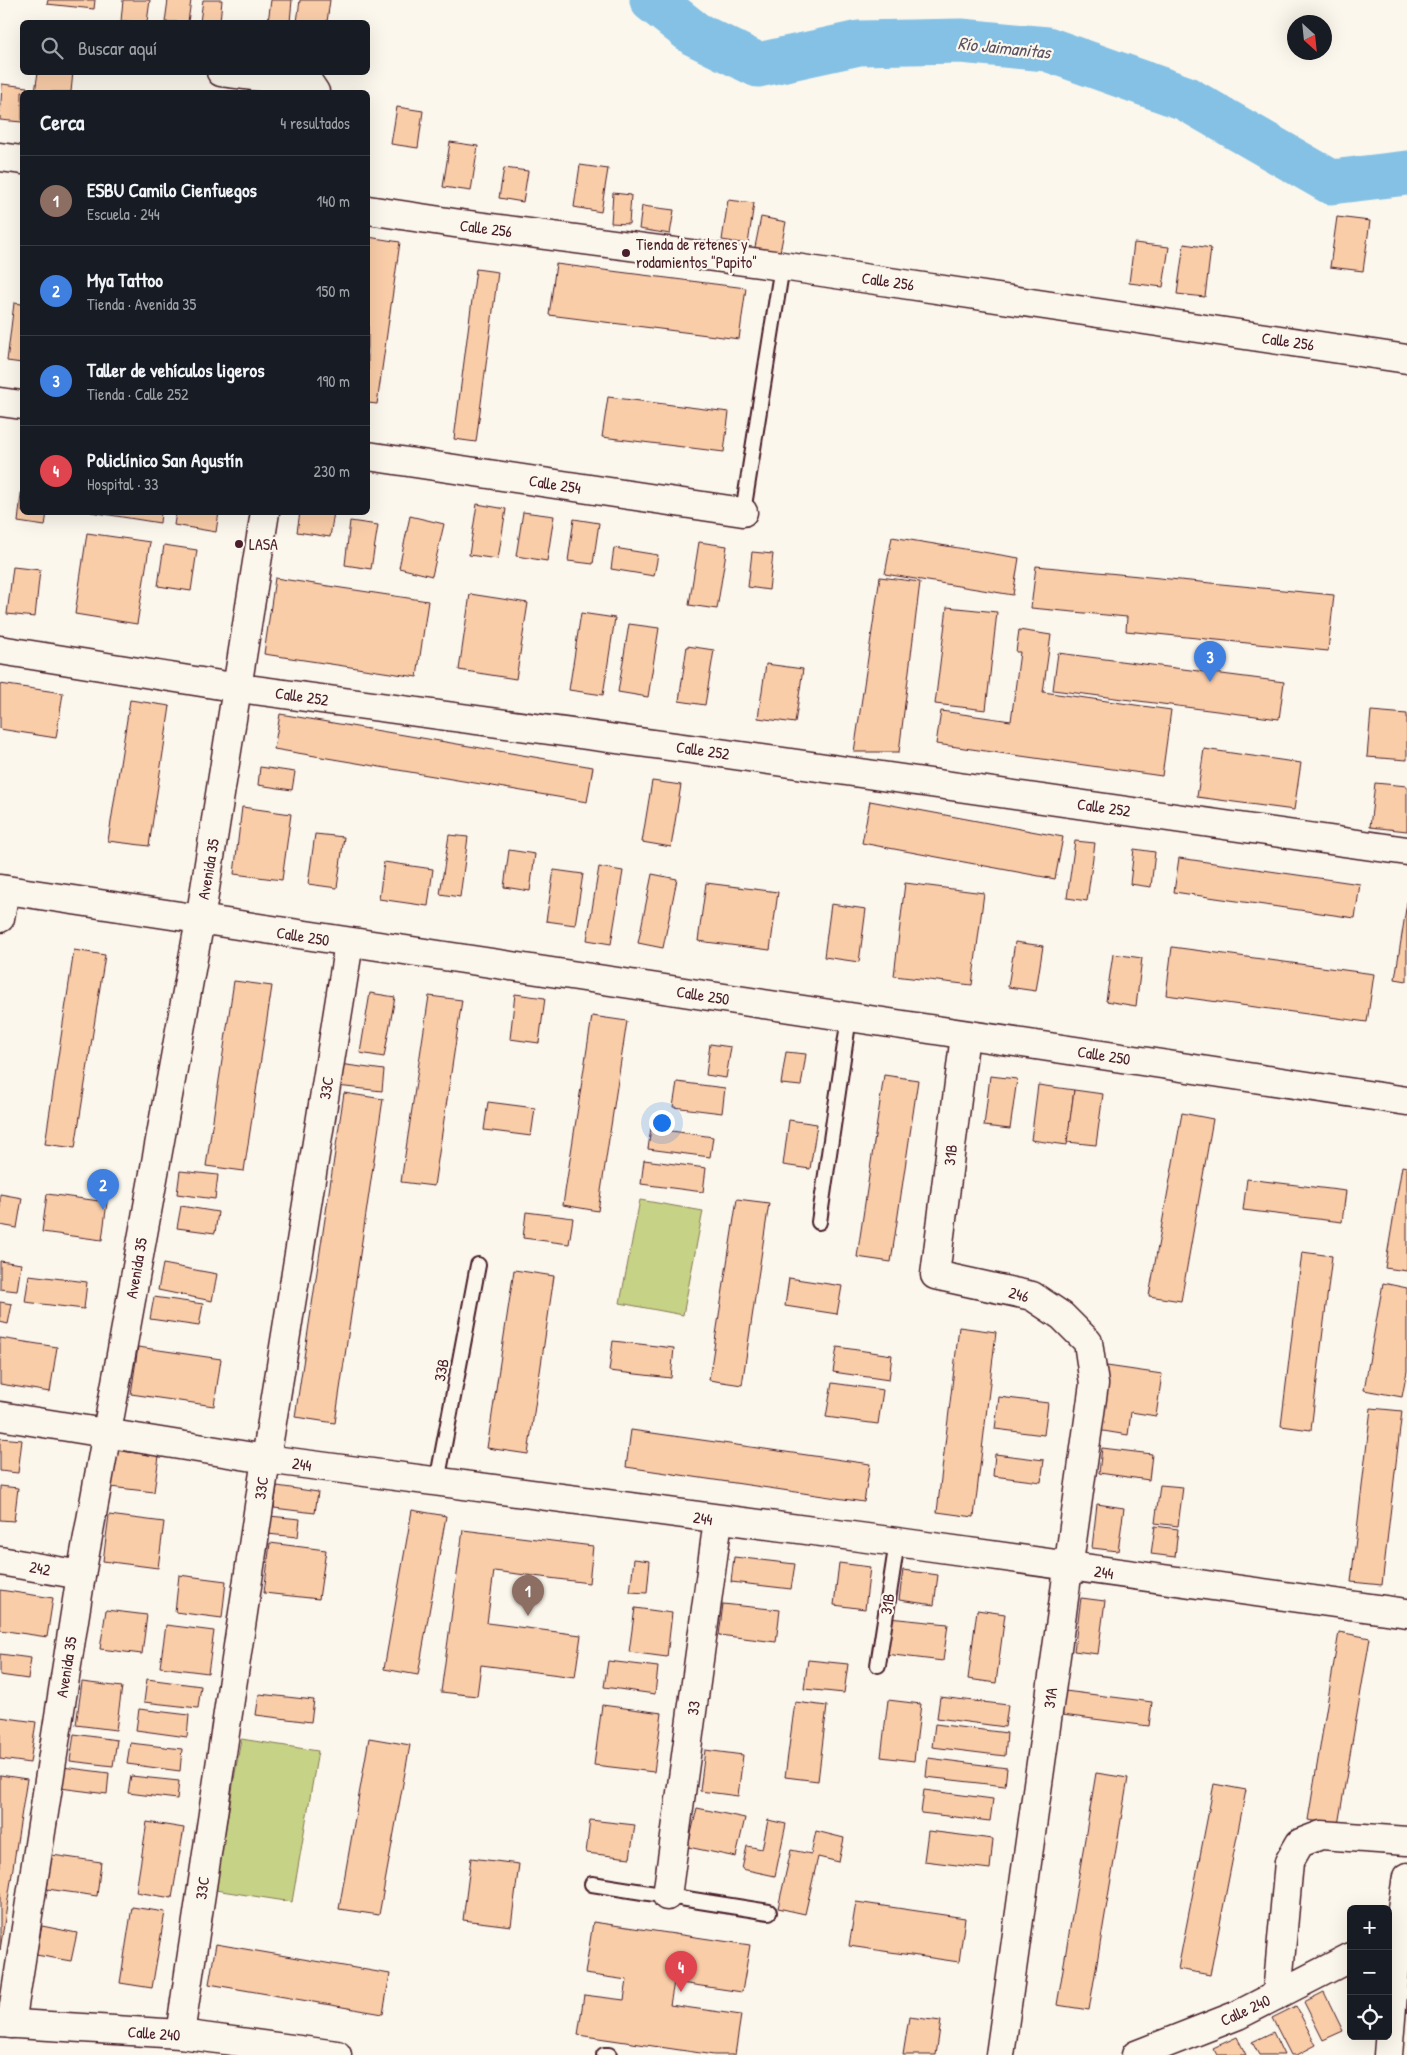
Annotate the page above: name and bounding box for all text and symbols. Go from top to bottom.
north arrow [1287,15,1332,60]
search box [20,20,370,75]
water label: Río Jaimanitas [957,30,1054,65]
icon: search [38,34,66,62]
text: Buscar aquí [78,35,157,61]
text: Cerca [40,108,84,137]
text: 4 resultados [280,112,350,134]
text: ESBU Camilo Cienfuegos [87,177,257,203]
text: 1 [53,190,59,212]
text: 140 m [316,190,350,212]
text: Escuela · 244 [87,203,160,225]
street label: Calle 256 [459,214,513,242]
place label: Tienda de retenes y rodamientos "Papito" [636,233,757,273]
marker: Tienda de retenes y rodamientos "Papito" [620,247,632,259]
street label: Calle 256 [860,266,916,296]
text: Mya Tattoo [87,267,163,293]
text: 2 [52,280,60,302]
text: 150 m [316,280,350,302]
text: Tienda · Avenida 35 [87,293,196,315]
street label: Calle 256 [1260,326,1316,356]
text: Taller de vehículos ligeros [87,357,265,383]
text: 3 [52,370,60,392]
text: 190 m [317,370,350,392]
text: Tienda · Calle 252 [87,383,188,405]
text: Policlínico San Agustín [87,447,243,473]
text: 4 [53,460,59,482]
text: 230 m [314,460,350,482]
street label: Calle 254 [527,469,583,499]
text: Hospital · 33 [87,473,158,495]
place label: LASA [249,533,278,555]
marker: LASA [233,538,245,550]
pin: 3 [1194,641,1226,682]
street label: Calle 252 [274,681,331,711]
street label: Calle 252 [675,735,732,765]
street label: Calle 252 [1076,792,1133,822]
street label: Avenida 35 [192,837,224,901]
street label: Calle 250 [275,921,331,951]
street label: Calle 250 [675,980,731,1010]
street label: Calle 250 [1076,1040,1132,1070]
street label: 33C [313,1075,339,1101]
your location [649,1110,675,1136]
street label: 31B [938,1143,962,1167]
pin: 2 [87,1169,119,1210]
street label: Avenida 35 [120,1236,152,1300]
street label: 246 [1007,1281,1031,1307]
street label: 33B [428,1357,454,1383]
street label: 244 [291,1452,313,1476]
street label: 33C [248,1475,274,1501]
street label: 244 [692,1506,714,1530]
street label: 242 [28,1555,53,1581]
street label: 244 [1093,1560,1115,1584]
pin: 1 [512,1575,544,1616]
street label: 31B [874,1592,900,1616]
street label: Avenida 35 [50,1635,82,1699]
street label: 31A [1038,1686,1062,1710]
street label: 33 [681,1699,705,1717]
street label: 33C [189,1875,215,1901]
map controls [1347,1905,1392,2040]
button: + [1347,1905,1392,1950]
button: − [1347,1950,1392,1995]
pin: 4 [665,1951,697,1992]
street label: Calle 240 [1216,1989,1274,2031]
button: locate [1347,1995,1392,2040]
street label: Calle 240 [127,2020,181,2046]

